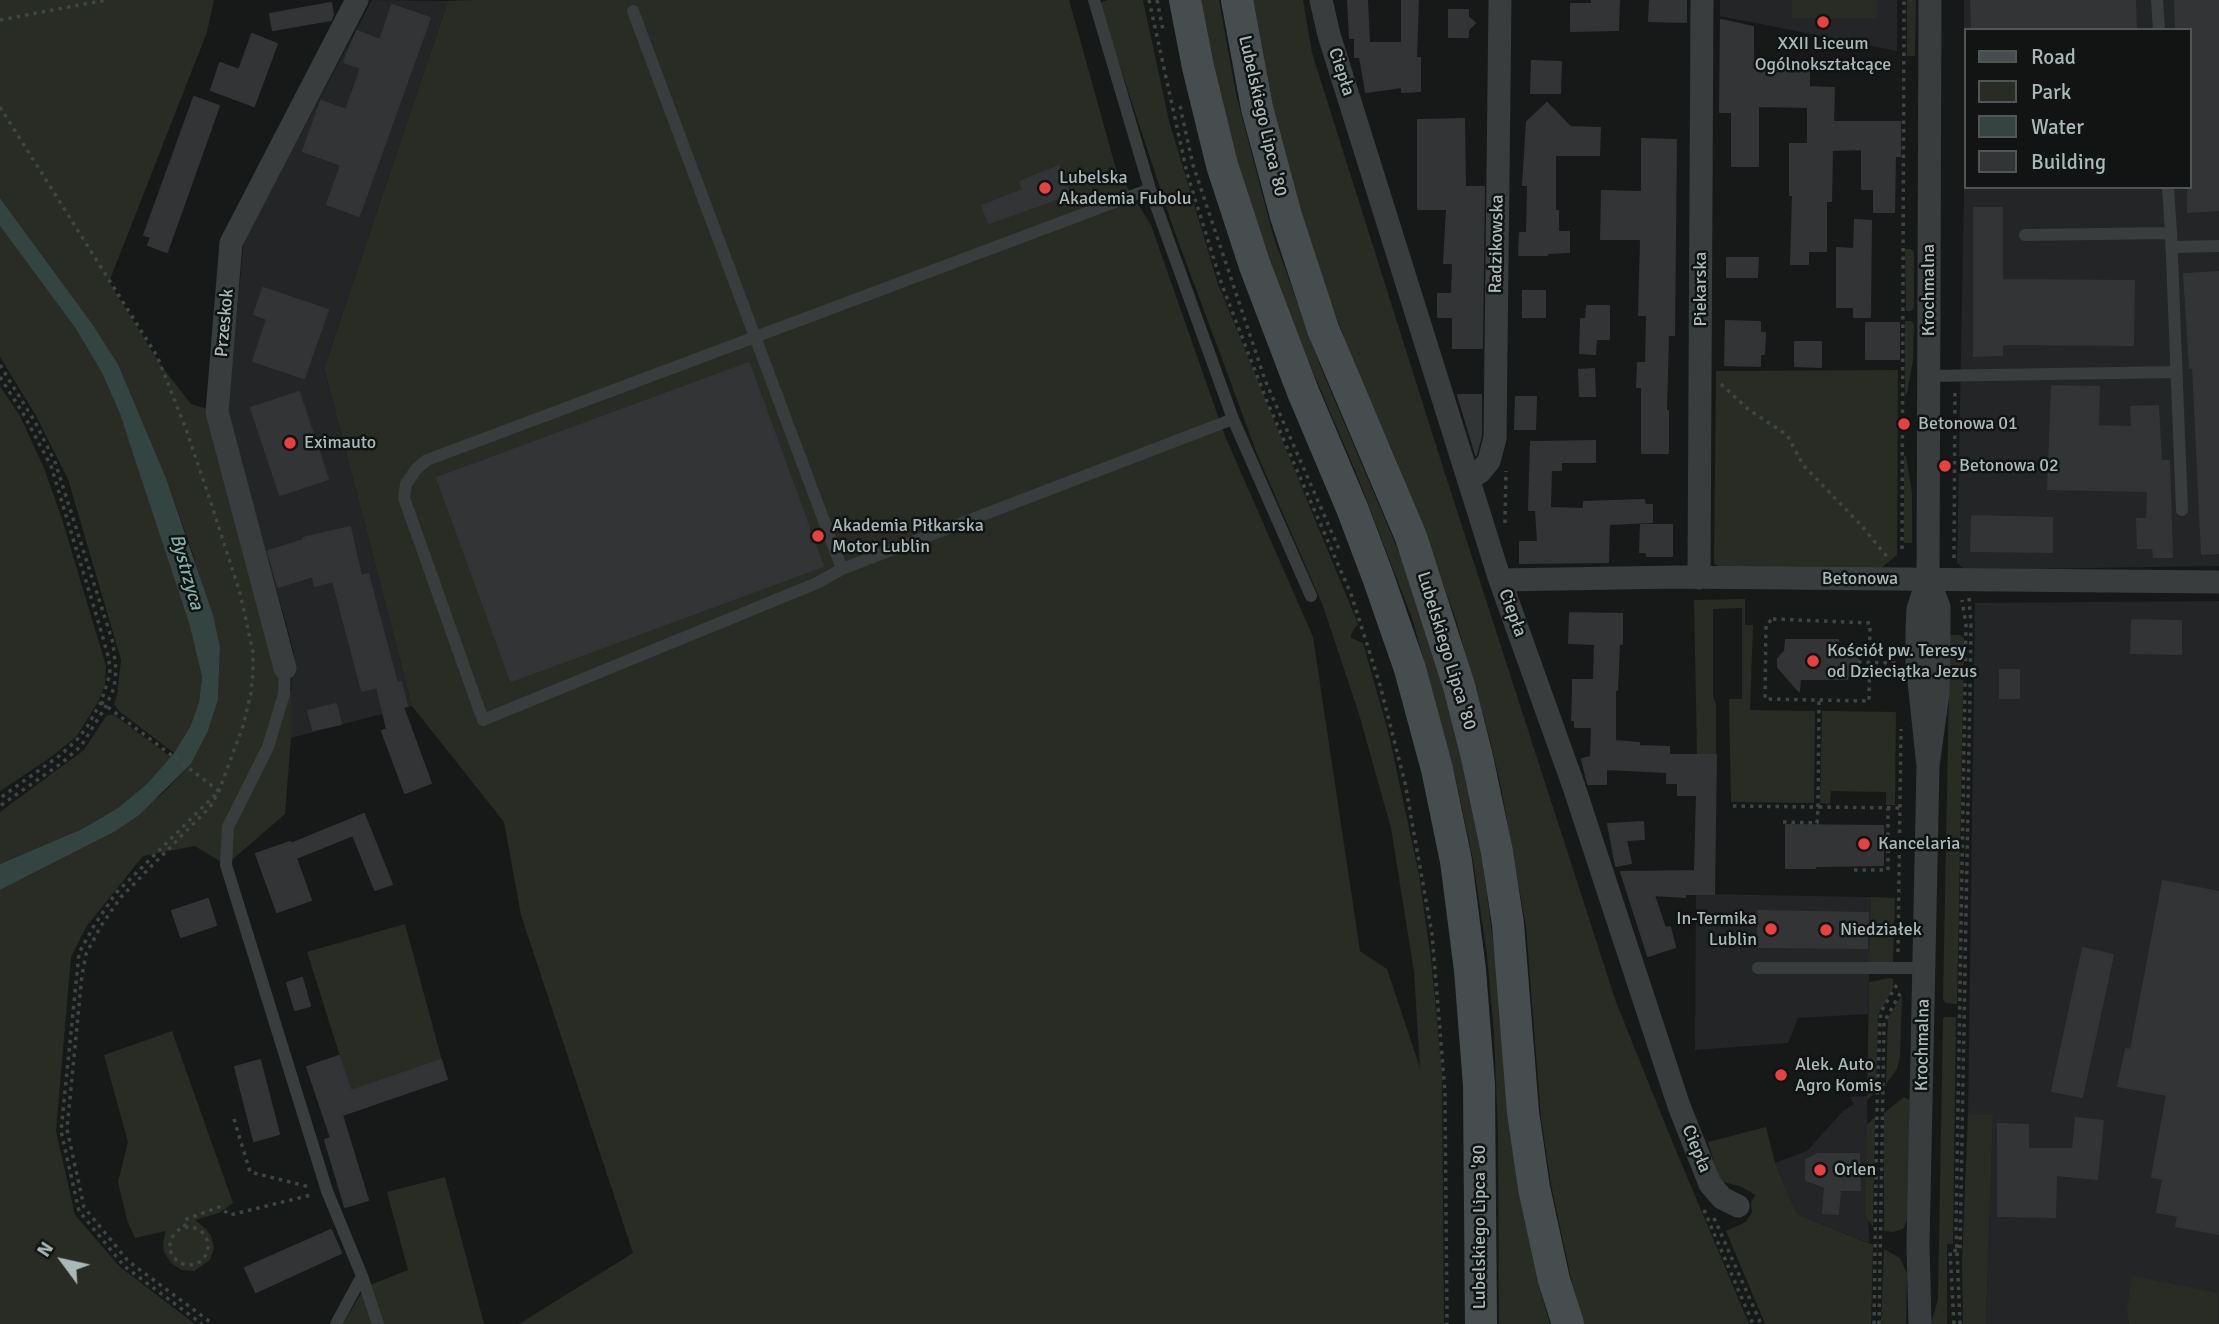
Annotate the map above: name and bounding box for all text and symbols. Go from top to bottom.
marker: XXII Liceum Ogólnokształcące [1815,14,1831,30]
legend [1964,28,2191,189]
place label: XXII Liceum Ogólnokształcące [1755,33,1891,76]
street label: Lubelskiego Lipca '80 [1233,34,1291,198]
text: Road [2031,44,2076,70]
street label: Ciepła [1323,45,1359,99]
text: Park [2031,79,2071,105]
text: Water [2031,114,2084,140]
text: Building [2031,149,2106,175]
place label: Lubelska Akademia Fubolu [1059,167,1191,210]
marker: Lubelska Akademia Fubolu [1037,180,1053,196]
street label: Radzikowska [1485,194,1509,294]
street label: Krochmalna [1918,244,1940,336]
street label: Piekarska [1690,252,1712,326]
street label: Przeskok [211,288,239,358]
place label: Betonowa 01 [1918,413,2018,435]
marker: Betonowa 01 [1896,416,1912,432]
place label: Eximauto [304,432,376,454]
marker: Eximauto [282,435,298,451]
place label: Betonowa 02 [1959,455,2059,477]
marker: Betonowa 02 [1937,458,1953,474]
place label: Akademia Piłkarska Motor Lublin [832,515,984,558]
marker: Akademia Piłkarska Motor Lublin [810,528,826,544]
water label: Bystrzyca [164,531,208,613]
street label: Betonowa [1822,568,1898,590]
street label: Lubelskiego Lipca '80 [1412,569,1480,733]
street label: Ciepła [1493,586,1531,640]
place label: Kościół pw. Teresy od Dzieciątka Jezus [1827,640,1977,682]
marker: Kościół pw. Teresy od Dzieciątka Jezus [1805,653,1821,669]
place label: Kancelaria [1878,833,1960,855]
marker: Kancelaria [1856,836,1872,852]
place label: In-Termika Lublin [1676,908,1757,950]
place label: Niedziałek [1840,919,1922,941]
marker: In-Termika Lublin [1763,921,1779,937]
marker: Niedziałek [1818,922,1834,938]
street label: Krochmalna [1911,999,1935,1091]
place label: Alek. Auto Agro Komis [1795,1054,1882,1096]
marker: Alek. Auto Agro Komis [1773,1067,1789,1083]
street label: Ciepła [1677,1122,1715,1176]
street label: Lubelskiego Lipca '80 [1469,1145,1491,1309]
place label: Orlen [1834,1159,1876,1181]
marker: Orlen [1812,1162,1828,1178]
north arrow [28,1226,98,1296]
text: N [32,1237,59,1262]

